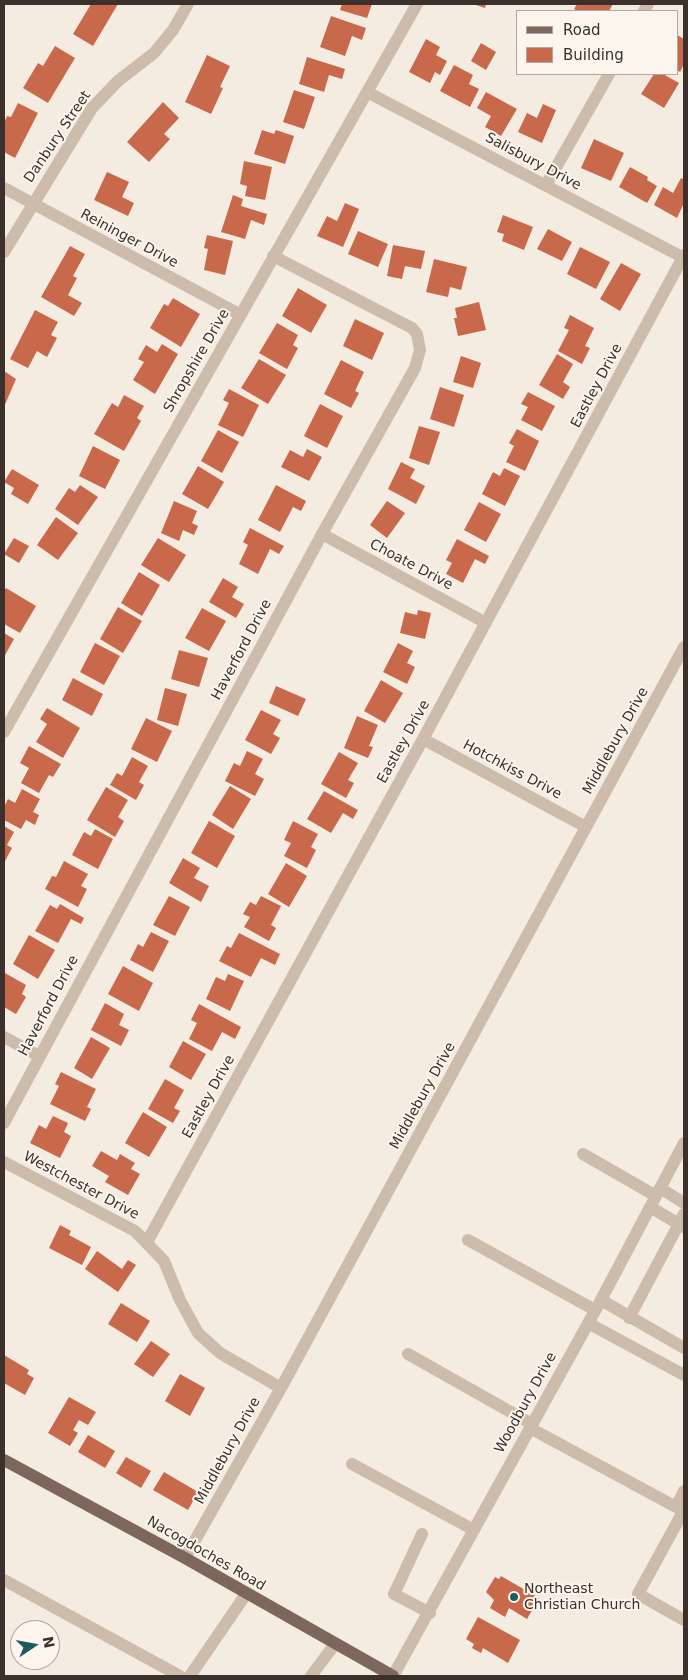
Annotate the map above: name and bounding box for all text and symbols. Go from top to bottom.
legend [516,10,678,75]
text: Road [563,21,601,39]
text: Building [563,46,624,64]
street label: Danbury Street [21,88,95,186]
street label: Salisbury Drive [482,130,584,194]
street label: Reininger Drive [77,206,181,272]
street label: Shropshire Drive [161,306,233,416]
street label: Eastley Drive [568,341,626,431]
street label: Choate Drive [367,536,455,594]
street label: Haverford Drive [208,597,276,703]
street label: Middlebury Drive [580,685,652,797]
street label: Eastley Drive [374,697,434,787]
street label: Hotchkiss Drive [460,737,564,803]
street label: Haverford Drive [15,953,83,1059]
street label: Middlebury Drive [387,1040,459,1152]
street label: Eastley Drive [179,1052,239,1142]
street label: Westchester Drive [20,1148,142,1224]
street label: Woodbury Drive [491,1350,561,1456]
street label: Middlebury Drive [192,1395,264,1507]
street label: Nacogdoches Road [144,1513,268,1595]
place label: Northeast Christian Church [524,1581,640,1614]
marker: Northeast Christian Church [508,1591,520,1603]
north arrow [10,1620,60,1670]
text: N [40,1635,58,1649]

